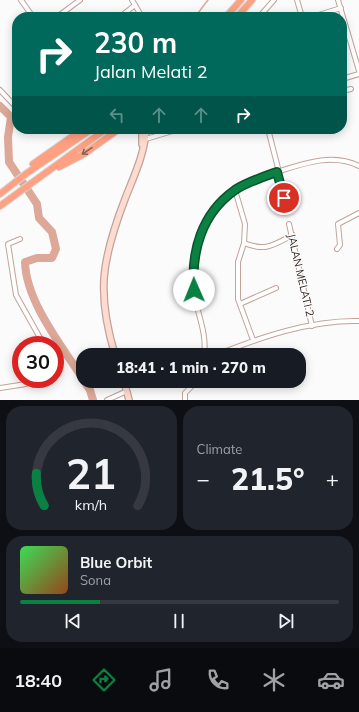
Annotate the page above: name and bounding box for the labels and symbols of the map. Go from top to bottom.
one-way arrow [82,147,93,155]
pin [267,181,301,215]
street label: JALAN MELATI 2 [285,232,317,318]
position arrow [173,269,215,311]
speed limit sign: 30 [12,336,64,388]

